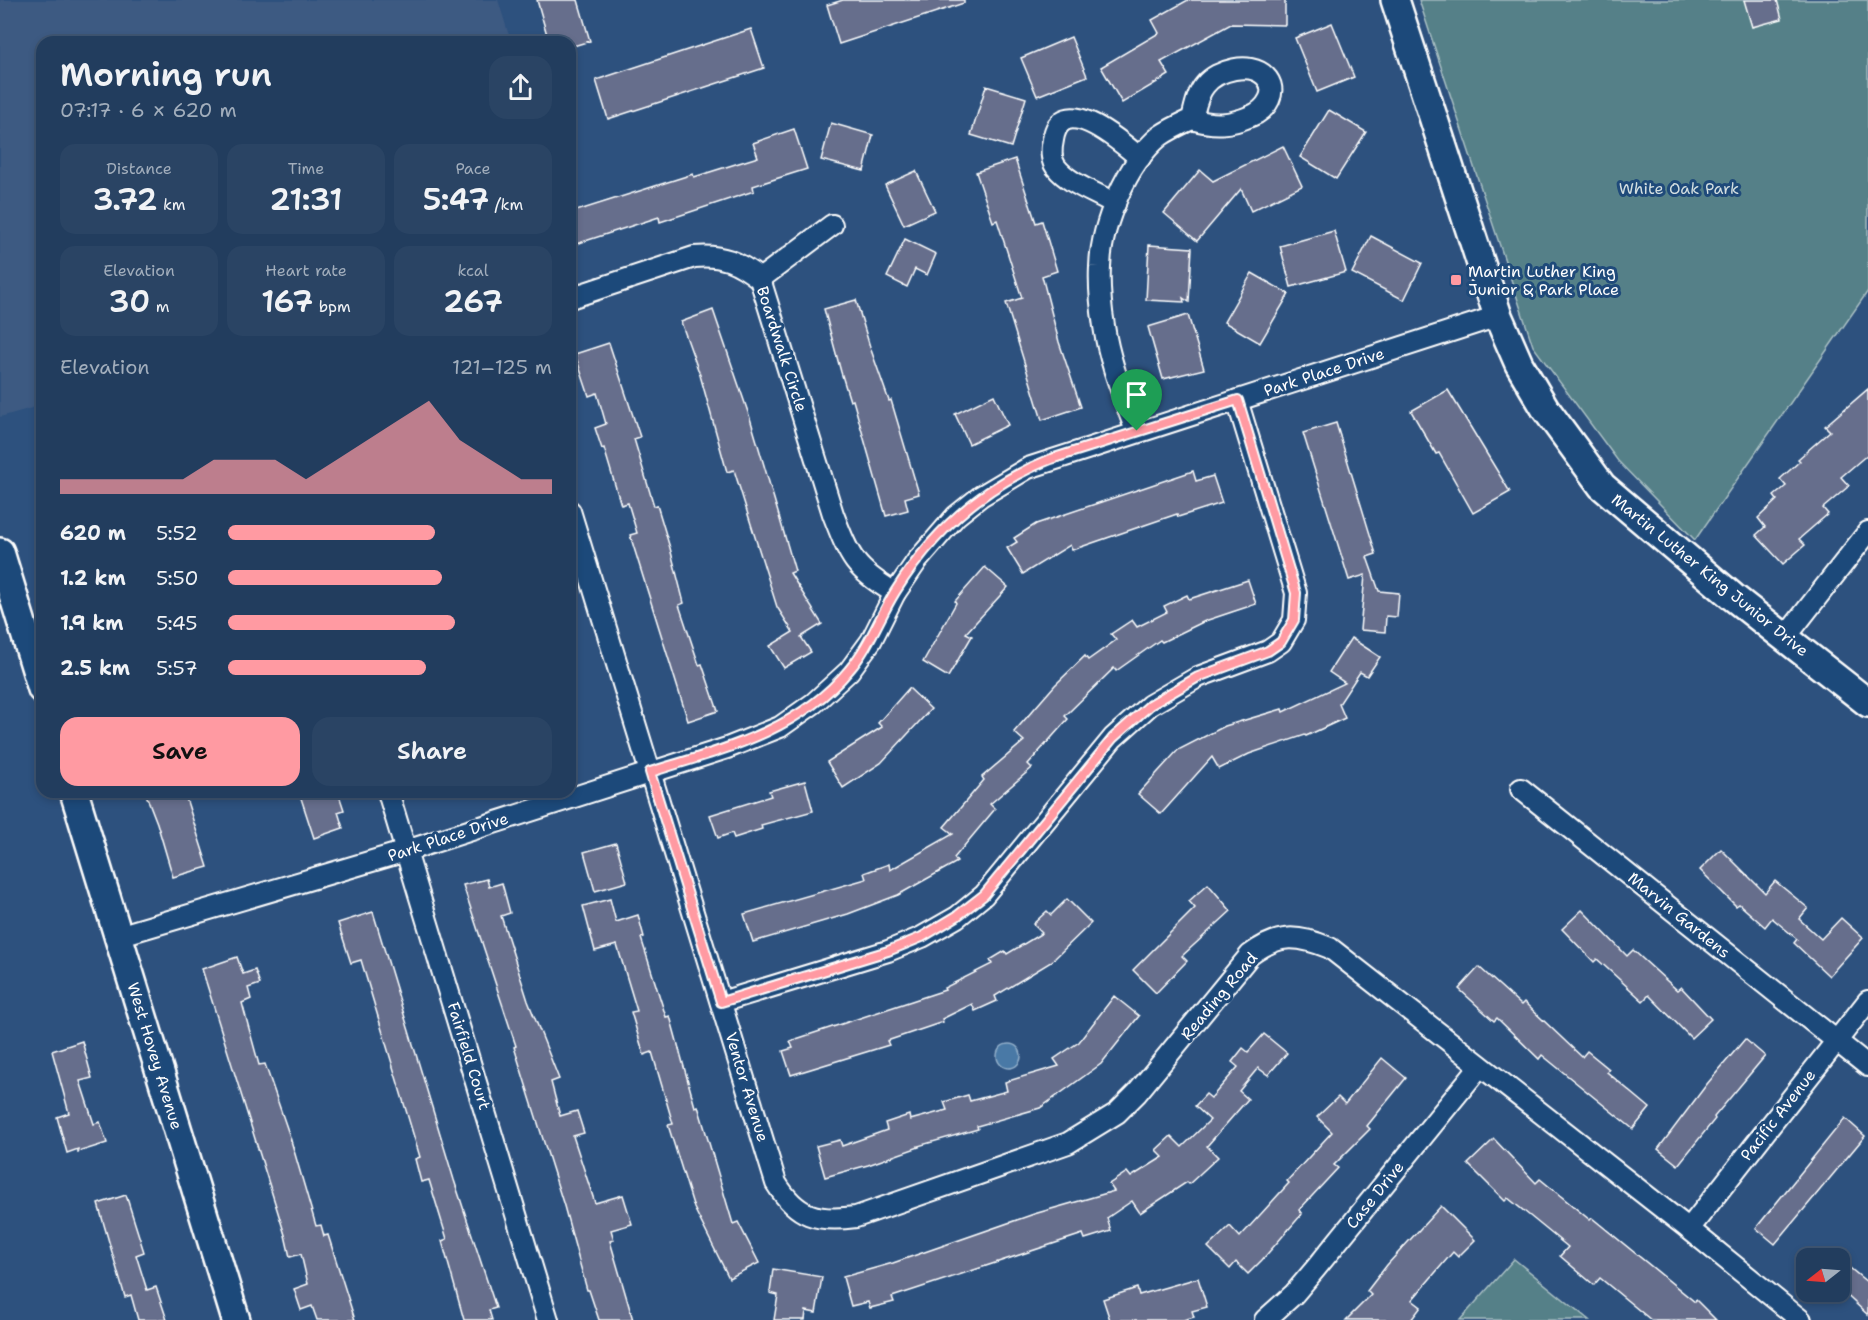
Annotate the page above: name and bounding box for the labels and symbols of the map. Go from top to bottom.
park label: White Oak Park [1619,178,1739,199]
place label: Martin Luther King Junior & Park Place [1468,261,1619,300]
marker: Martin Luther King Junior & Park Place [1449,273,1463,287]
street label: Boardwalk Circle [752,284,812,414]
street label: Park Place Drive [1261,343,1387,401]
pin [1111,369,1162,431]
street label: Martin Luther King Junior Drive [1607,489,1813,661]
street label: Park Place Drive [385,808,511,866]
street label: Marvin Gardens [1623,867,1735,963]
street label: Reading Road [1176,948,1262,1044]
street label: West Hovey Avenue [123,980,187,1132]
street label: Fairfield Court [443,1000,495,1112]
street label: Ventor Avenue [720,1030,774,1144]
street label: Pacific Avenue [1736,1065,1820,1165]
street label: Case Drive [1341,1157,1409,1233]
north arrow [1796,1248,1850,1302]

